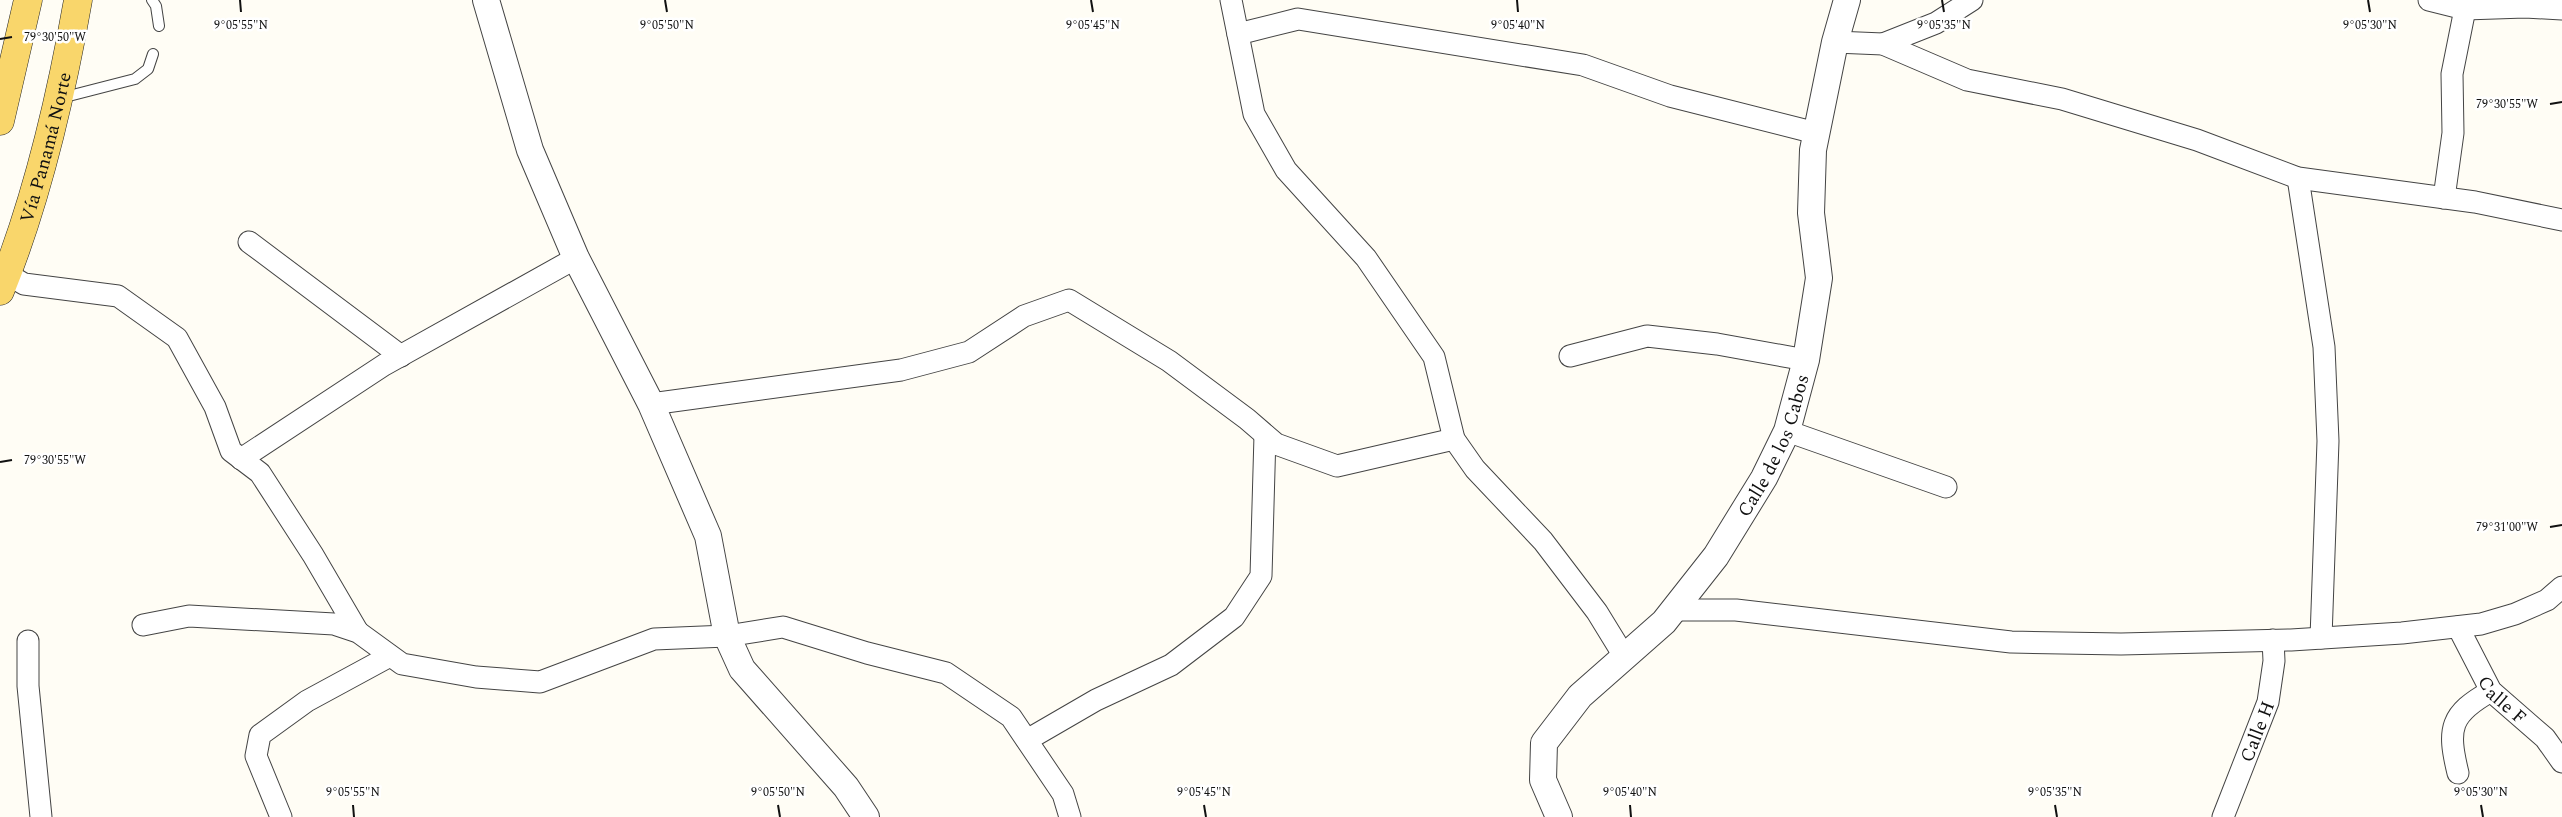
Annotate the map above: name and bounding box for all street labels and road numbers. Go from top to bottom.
street label: Vía Panamá Norte [13,69,80,227]
street label: Calle de los Cabos [1730,371,1818,523]
street label: Calle F [2469,671,2533,732]
street label: Calle H [2233,697,2283,767]

